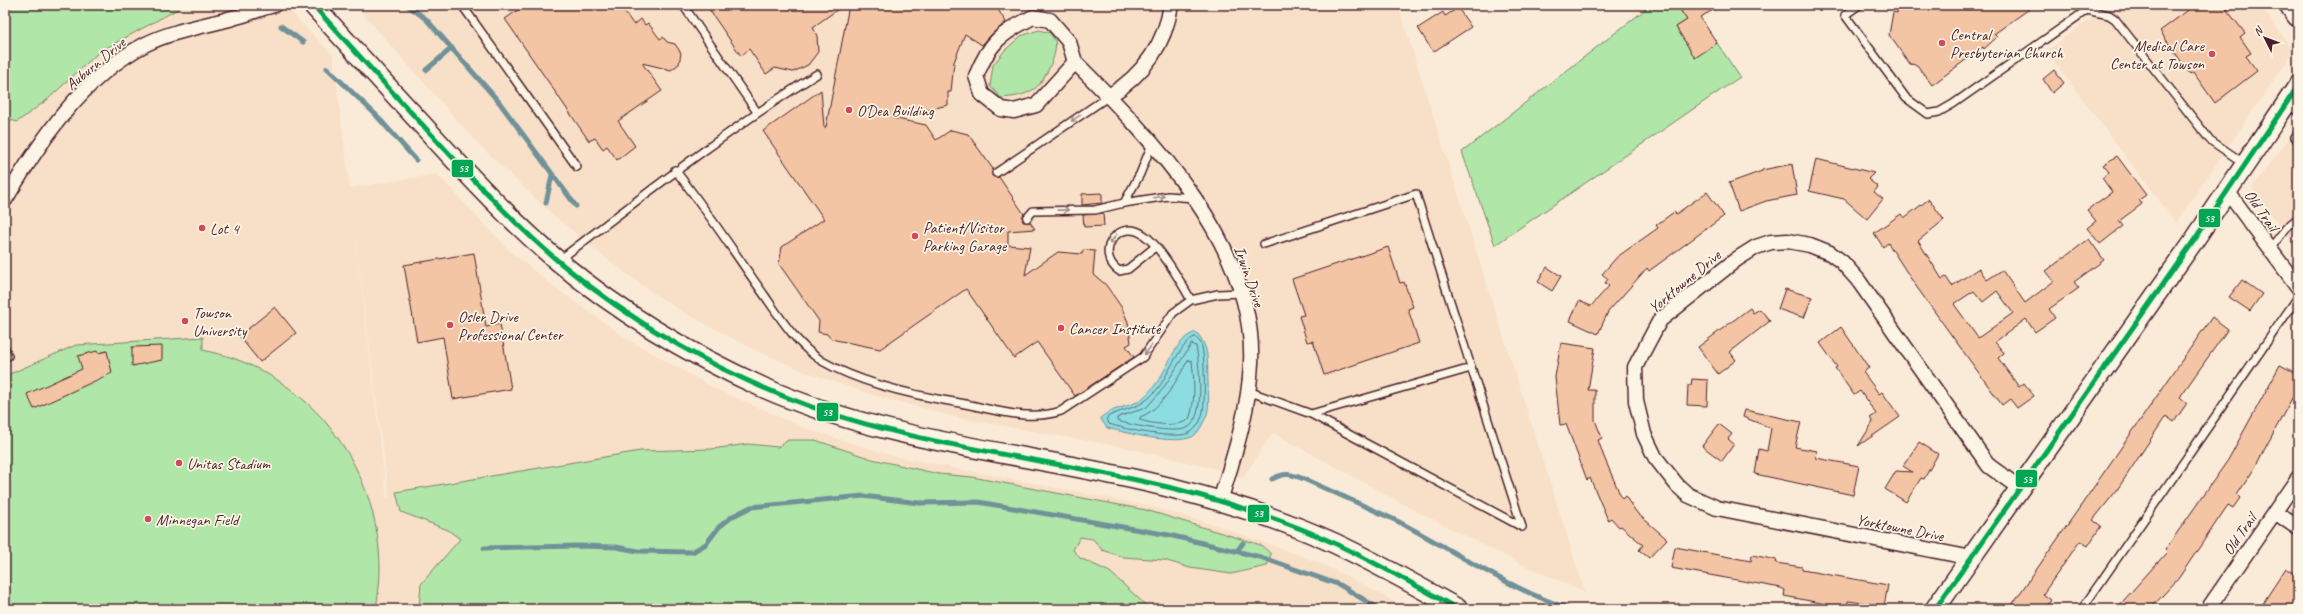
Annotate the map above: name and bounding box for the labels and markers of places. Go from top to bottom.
place label: Central Presbyterian Church [1950,25,2064,63]
place label: Medical Care Center at Towson [2110,36,2206,74]
marker: Central Presbyterian Church [1937,38,1947,48]
marker: Medical Care Center at Towson [2207,49,2217,59]
place label: O'Dea Building [857,101,935,121]
marker: O'Dea Building [844,105,854,115]
place label: Patient/Visitor Parking Garage [923,218,1008,256]
place label: Lot 4 [210,219,241,239]
marker: Lot 4 [197,223,207,233]
marker: Patient/Visitor Parking Garage [910,231,920,241]
place label: Towson University [193,303,248,341]
place label: Osler Drive Professional Center [458,307,564,345]
marker: Towson University [180,316,190,326]
place label: Cancer Institute [1069,319,1162,339]
marker: Osler Drive Professional Center [445,320,455,330]
marker: Cancer Institute [1056,323,1066,333]
place label: Unitas Stadium [187,454,271,474]
marker: Unitas Stadium [174,458,184,468]
place label: Minnegan Field [156,510,241,530]
marker: Minnegan Field [143,514,153,524]

